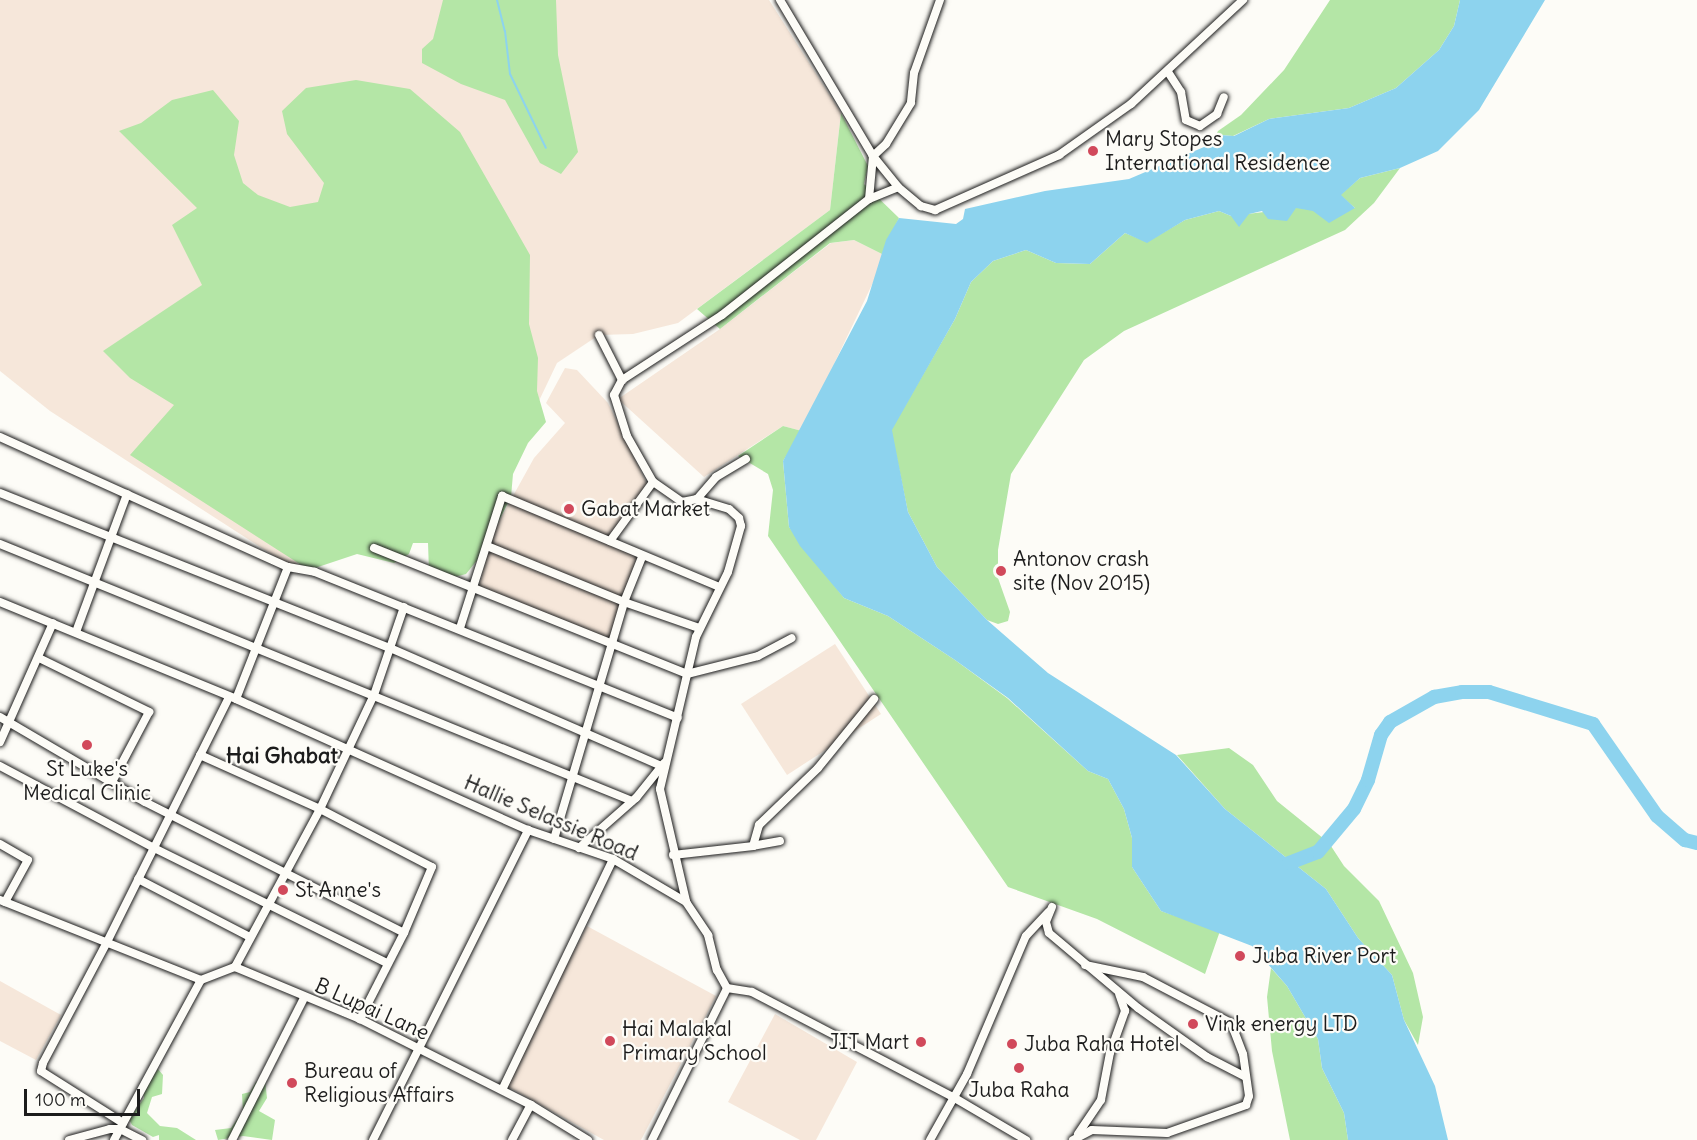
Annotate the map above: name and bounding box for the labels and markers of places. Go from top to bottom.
place label: Mary Stopes International Residence [1105,126,1330,176]
marker: Mary Stopes International Residence [1086,144,1100,158]
place label: Gabat Market [581,496,710,522]
marker: Gabat Market [562,502,576,516]
place label: Antonov crash site (Nov 2015) [1013,546,1150,596]
marker: Antonov crash site (Nov 2015) [994,564,1008,578]
marker: St Luke's Medical Clinic [78,736,96,754]
place label: St Luke's Medical Clinic [23,756,151,806]
place label: St Anne's [295,877,381,903]
marker: St Anne's [276,883,290,897]
place label: Juba River Port [1252,943,1396,969]
marker: Juba River Port [1233,949,1247,963]
place label: Vink energy LTD [1205,1011,1358,1037]
place label: Hai Malakal Primary School [622,1016,767,1066]
marker: Vink energy LTD [1186,1017,1200,1031]
place label: JIT Mart [828,1029,909,1055]
place label: Juba Raha Hotel [1024,1031,1179,1057]
marker: Hai Malakal Primary School [603,1034,617,1048]
marker: JIT Mart [914,1035,928,1049]
marker: Juba Raha Hotel [1005,1037,1019,1051]
place label: Bureau of Religious Affairs [304,1058,454,1108]
marker: Juba Raha [1012,1061,1026,1075]
marker: Bureau of Religious Affairs [285,1076,299,1090]
place label: Juba Raha [969,1077,1069,1103]

